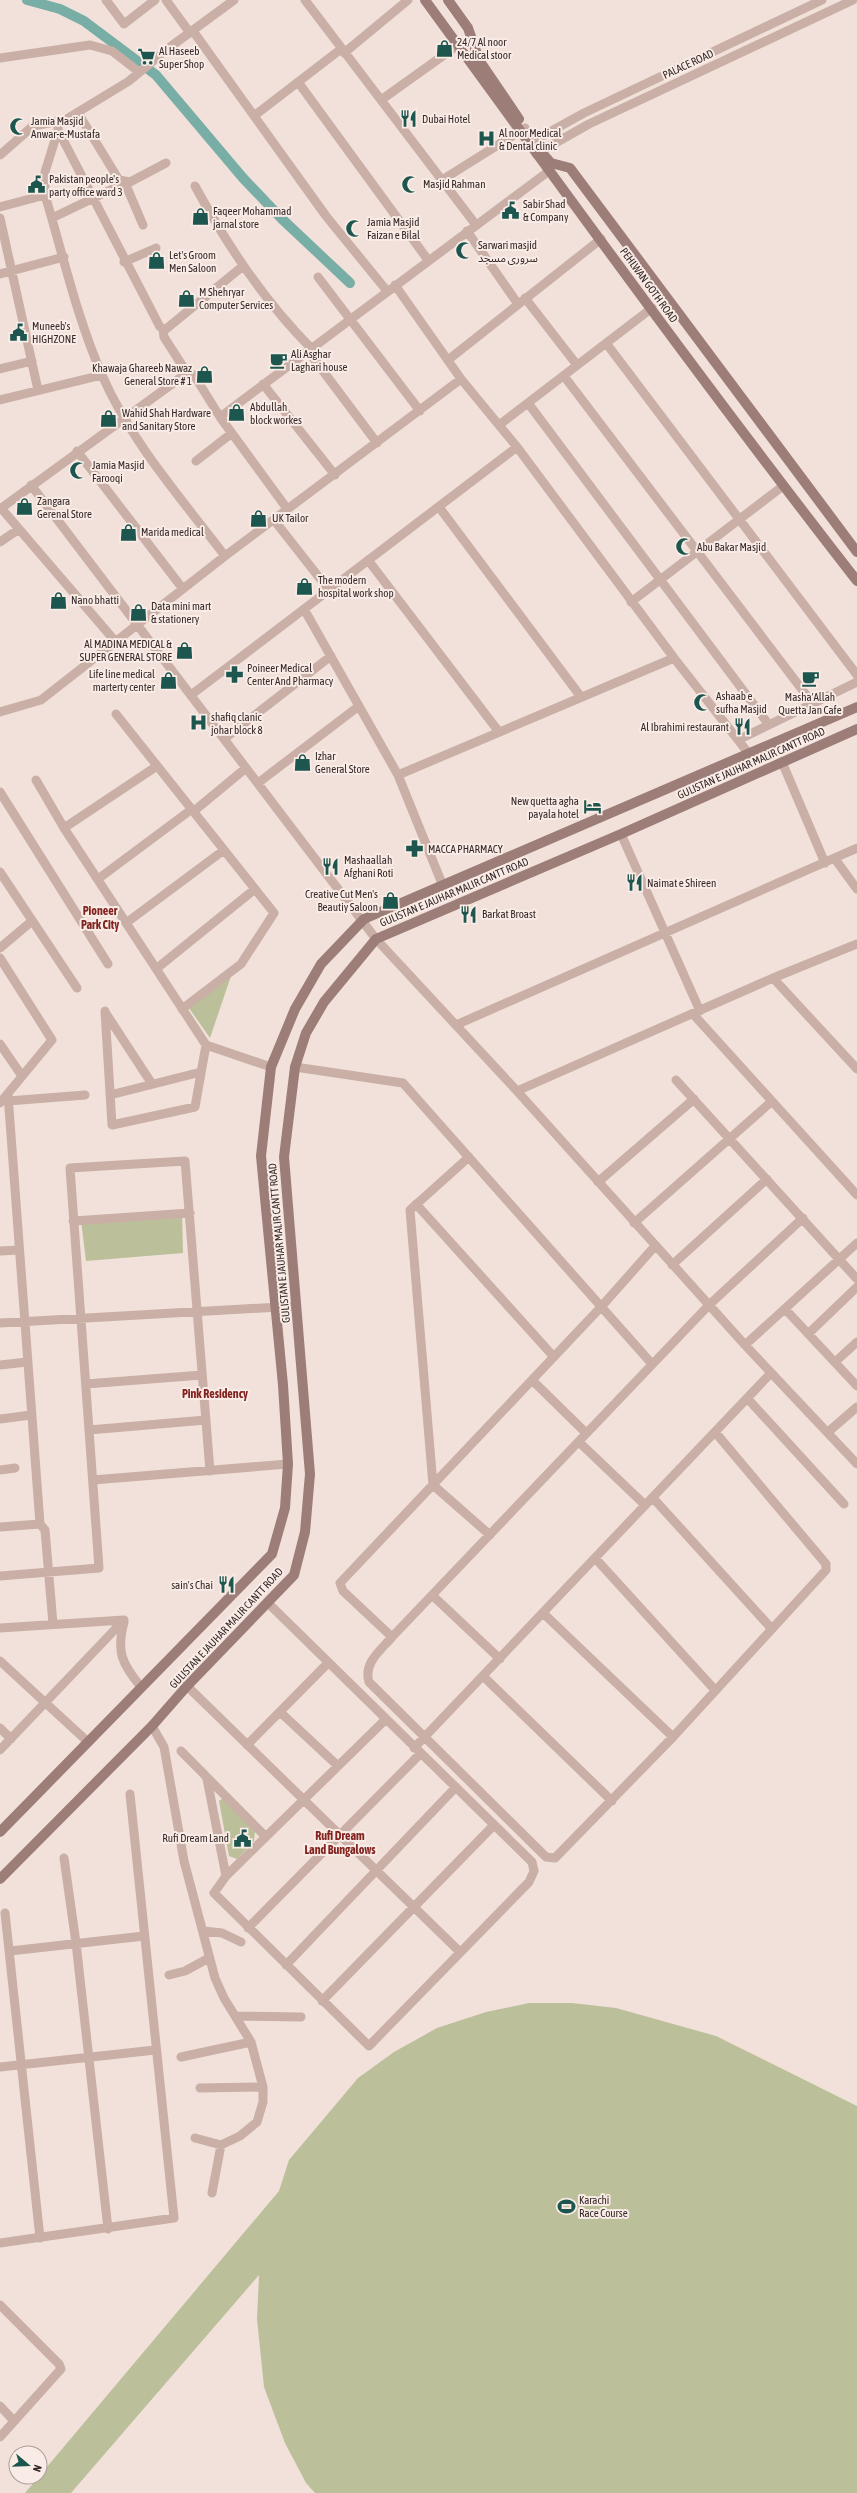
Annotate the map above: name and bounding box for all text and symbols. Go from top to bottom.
place label: 24/7 Al noor Medical stoor [457,36,512,61]
shop icon: 24/7 Al noor Medical stoor [434,38,454,58]
place label: Al Haseeb Super Shop [159,45,204,70]
supermarket icon: Al Haseeb Super Shop [136,47,156,67]
street label: PALACE ROAD [661,47,715,81]
restaurant icon: Dubai Hotel [399,109,419,129]
place label: Dubai Hotel [422,113,470,125]
place label: Jamia Masjid Anwar-e-Mustafa [31,115,100,140]
mosque icon: Jamia Masjid Anwar-e-Mustafa [8,117,28,137]
place label: Al noor Medical & Dental clinic [499,127,561,152]
hospital icon: Al noor Medical & Dental clinic [476,129,496,149]
place label: Pakistan people's party office ward 3 [49,173,123,198]
mosque icon: Masjid Rahman [400,174,420,194]
public building icon: Pakistan people's party office ward 3 [26,175,46,195]
place label: Masjid Rahman [423,178,485,190]
place label: Sabir Shad & Company [523,198,569,223]
public building icon: Sabir Shad & Company [500,200,520,220]
place label: Faqeer Mohammad jarnal store [212,205,291,230]
shop icon: Faqeer Mohammad jarnal store [190,207,210,227]
place label: Jamia Masjid Faizan e Bilal [367,216,420,241]
mosque icon: Jamia Masjid Faizan e Bilal [344,218,364,238]
place label: Sarwari masjid سروری مسجد [478,239,538,265]
mosque icon: Sarwari masjid سروری مسجد [455,241,475,261]
street label: PEHLWAN GOTH ROAD [618,245,680,325]
place label: Let's Groom Men Saloon [169,249,216,274]
shop icon: Let's Groom Men Saloon [146,251,166,271]
place label: M Shehryar Computer Services [199,286,273,311]
shop icon: M Shehryar Computer Services [176,288,196,308]
place label: Muneeb's HIGHZONE [32,320,76,345]
public building icon: Muneeb's HIGHZONE [9,322,29,342]
place label: Ali Asghar Laghari house [291,348,348,373]
cafe icon: Ali Asghar Laghari house [268,350,288,370]
place label: Khawaja Ghareeb Nawaz General Store # 1 [92,362,192,387]
shop icon: Khawaja Ghareeb Nawaz General Store # 1 [195,364,215,384]
place label: Abdullah block workes [250,401,302,426]
shop icon: Abdullah block workes [227,403,247,423]
place label: Wahid Shah Hardware and Sanitary Store [122,407,211,432]
shop icon: Wahid Shah Hardware and Sanitary Store [99,409,119,429]
place label: Jamia Masjid Farooqi [92,459,144,484]
mosque icon: Jamia Masjid Farooqi [69,461,89,481]
place label: Zangara Gerenal Store [37,495,92,520]
shop icon: Zangara Gerenal Store [14,497,34,517]
shop icon: UK Tailor [249,508,269,528]
place label: UK Tailor [272,512,309,524]
shop icon: Marida medical [118,522,138,542]
place label: Marida medical [141,526,204,538]
mosque icon: Abu Bakar Masjid [674,537,694,557]
place label: Abu Bakar Masjid [697,541,766,553]
place label: The modern hospital work shop [318,574,394,599]
shop icon: The modern hospital work shop [295,576,315,596]
shop icon: Nano bhatti [48,590,68,610]
place label: Nano bhatti [71,594,119,606]
place label: Data mini mart & stationery [151,600,211,625]
shop icon: Data mini mart & stationery [128,602,148,622]
place label: Al MADINA MEDICAL & SUPER GENERAL STORE [80,638,172,663]
shop icon: Al MADINA MEDICAL & SUPER GENERAL STORE [175,640,195,660]
place label: Poineer Medical Center And Pharmacy [247,662,334,687]
pharmacy icon: Poineer Medical Center And Pharmacy [224,664,244,684]
place label: Life line medical marterty center [89,668,156,693]
cafe icon: Masha'Allah Quetta Jan Cafe [800,669,820,689]
shop icon: Life line medical marterty center [158,670,178,690]
place label: Ashaab e sufha Masjid [716,690,767,715]
place label: Masha'Allah Quetta Jan Cafe [778,691,842,716]
mosque icon: Ashaab e sufha Masjid [693,692,713,712]
place label: shafiq clanic johar block 8 [210,711,263,736]
hospital icon: shafiq clanic johar block 8 [188,713,208,733]
restaurant icon: Al Ibrahimi restaurant [732,717,752,737]
place label: Al Ibrahimi restaurant [641,721,729,733]
street label: GULISTAN E JAUHAR MALIR CANTT ROAD [675,725,827,801]
place label: Izhar General Store [315,750,370,775]
shop icon: Izhar General Store [292,752,312,772]
place label: New quetta agha payala hotel [511,795,579,820]
hotel icon: New quetta agha payala hotel [582,797,602,817]
pharmacy icon: MACCA PHARMACY [405,839,425,859]
place label: MACCA PHARMACY [428,843,503,855]
place label: Mashaallah Afghani Roti [344,854,393,879]
street label: GULISTAN E JAUHAR MALIR CANTT ROAD [378,855,530,929]
restaurant icon: Mashaallah Afghani Roti [321,856,341,876]
restaurant icon: Naimat e Shireen [624,873,644,893]
place label: Naimat e Shireen [647,877,716,889]
place label: Creative Cut Men's Beautiy Saloon [305,888,378,913]
shop icon: Creative Cut Men's Beautiy Saloon [381,890,401,910]
district label: Pioneer Park City [81,904,119,932]
restaurant icon: Barkat Broast [459,904,479,924]
place label: Barkat Broast [482,908,536,920]
street label: GULISTAN E JAUHAR MALIR CANTT ROAD [266,1163,292,1323]
district label: Pink Residency [182,1387,248,1401]
street label: GULISTAN E JAUHAR MALIR CANTT ROAD [167,1565,285,1691]
restaurant icon: sain's Chai [216,1575,236,1595]
place label: sain's Chai [171,1579,213,1591]
public building icon: Rufi Dream Land [232,1828,252,1848]
district label: Rufi Dream Land Bungalows [304,1829,376,1857]
place label: Rufi Dream Land [162,1832,229,1844]
place label: Karachi Race Course [579,2194,628,2219]
sports icon: Karachi Race Course [556,2196,576,2216]
north arrow [8,2445,48,2485]
text: N [31,2463,44,2473]

